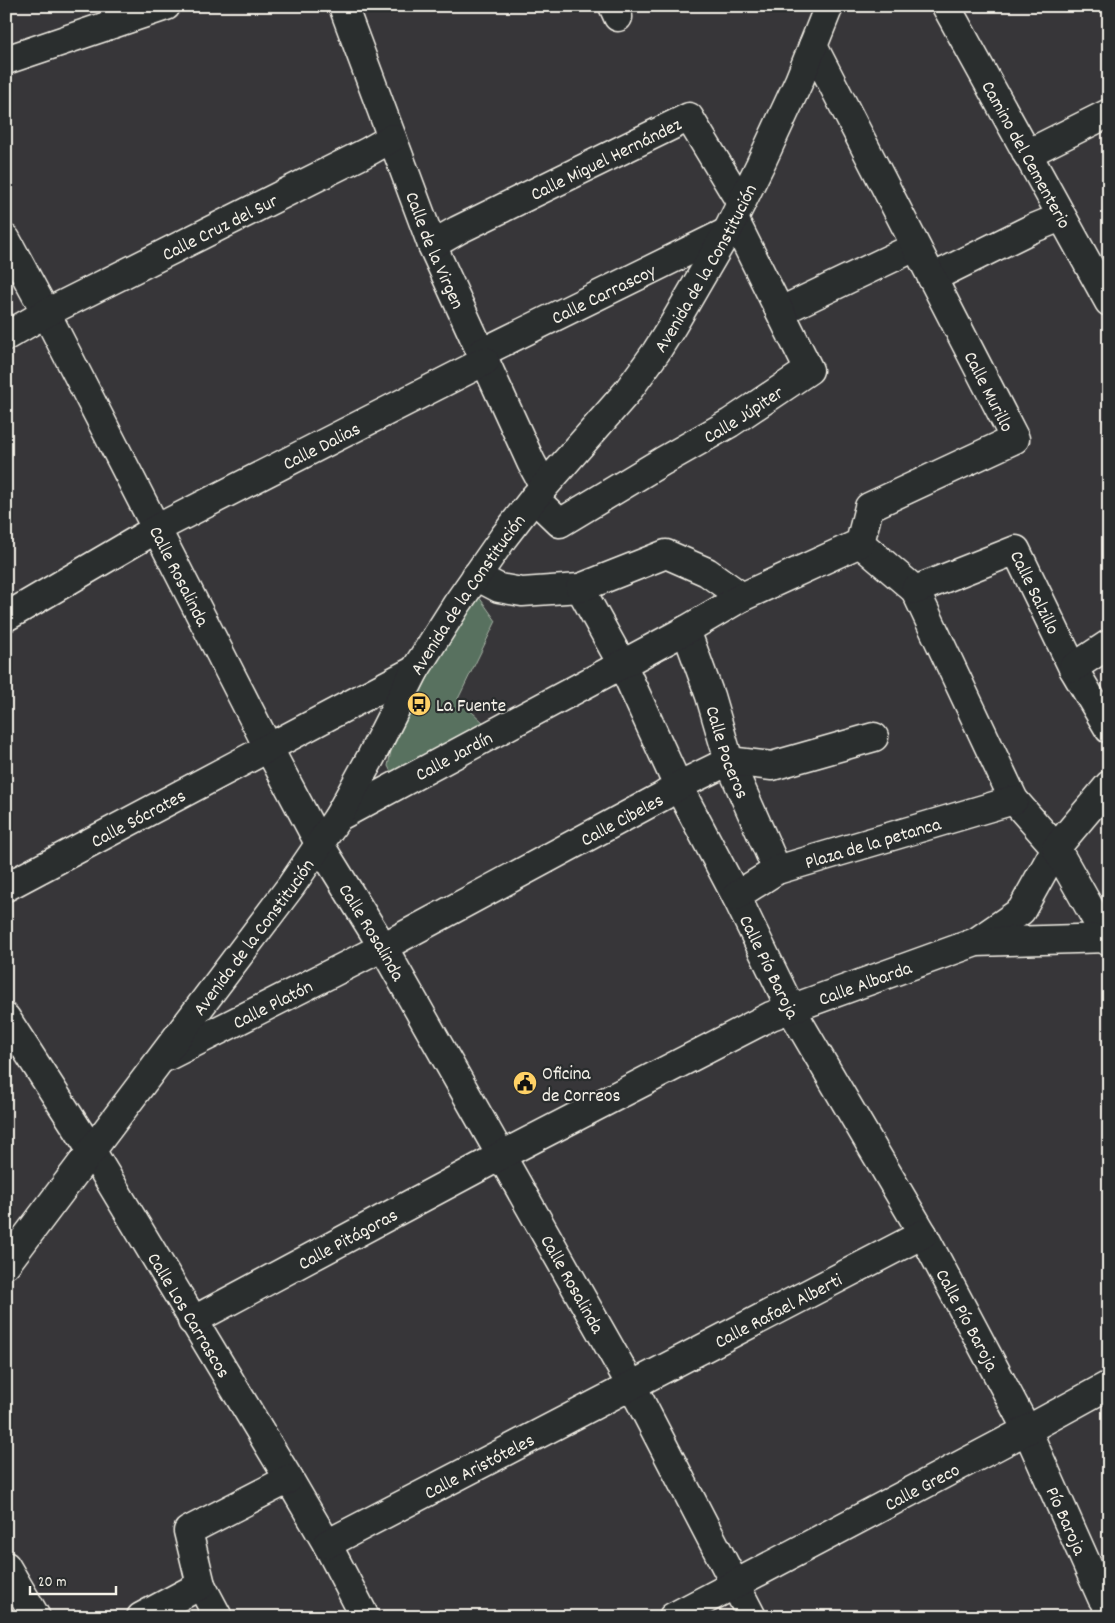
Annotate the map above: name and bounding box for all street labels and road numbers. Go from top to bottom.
street label: Camino del Cementerio [973,77,1076,235]
street label: Calle Miguel Hernández [527,113,687,210]
street label: Avenida de la Constitución [649,180,766,359]
street label: Calle Cruz del Sur [158,189,283,270]
street label: Calle de la Virgen [396,189,469,314]
street label: Calle Carrascoy [548,259,662,333]
street label: Calle Murillo [955,348,1019,438]
street label: Calle Júpiter [700,381,790,452]
street label: Calle Dalias [279,417,366,479]
street label: Avenida de la Constitución [405,510,534,681]
street label: Calle Rosalinda [140,522,215,633]
street label: Calle Salzillo [1001,547,1065,640]
street label: Calle Poceros [697,703,754,804]
street label: Calle Jardín [412,726,499,790]
street label: Calle Sócrates [87,784,192,857]
street label: Calle Cibeles [577,788,669,855]
street label: Plaza de la petanca [802,812,946,878]
street label: Avenida de la Constitución [188,855,323,1022]
street label: Calle Rosalinda [330,880,410,988]
street label: Calle Pío Baroja [730,911,805,1026]
street label: Calle Albarda [816,956,917,1015]
street label: Calle Platón [229,975,318,1038]
street label: Calle Pitágoras [294,1203,403,1279]
street label: Calle Rosalinda [532,1231,610,1340]
street label: Calle Los Carrascos [139,1248,235,1384]
street label: Calle Pío Baroja [927,1265,1004,1378]
street label: Calle Rafael Alberti [711,1268,848,1357]
street label: Calle Aristóteles [421,1428,540,1508]
street label: Calle Greco [881,1458,965,1520]
street label: Pío Baroja [1037,1483,1092,1561]

